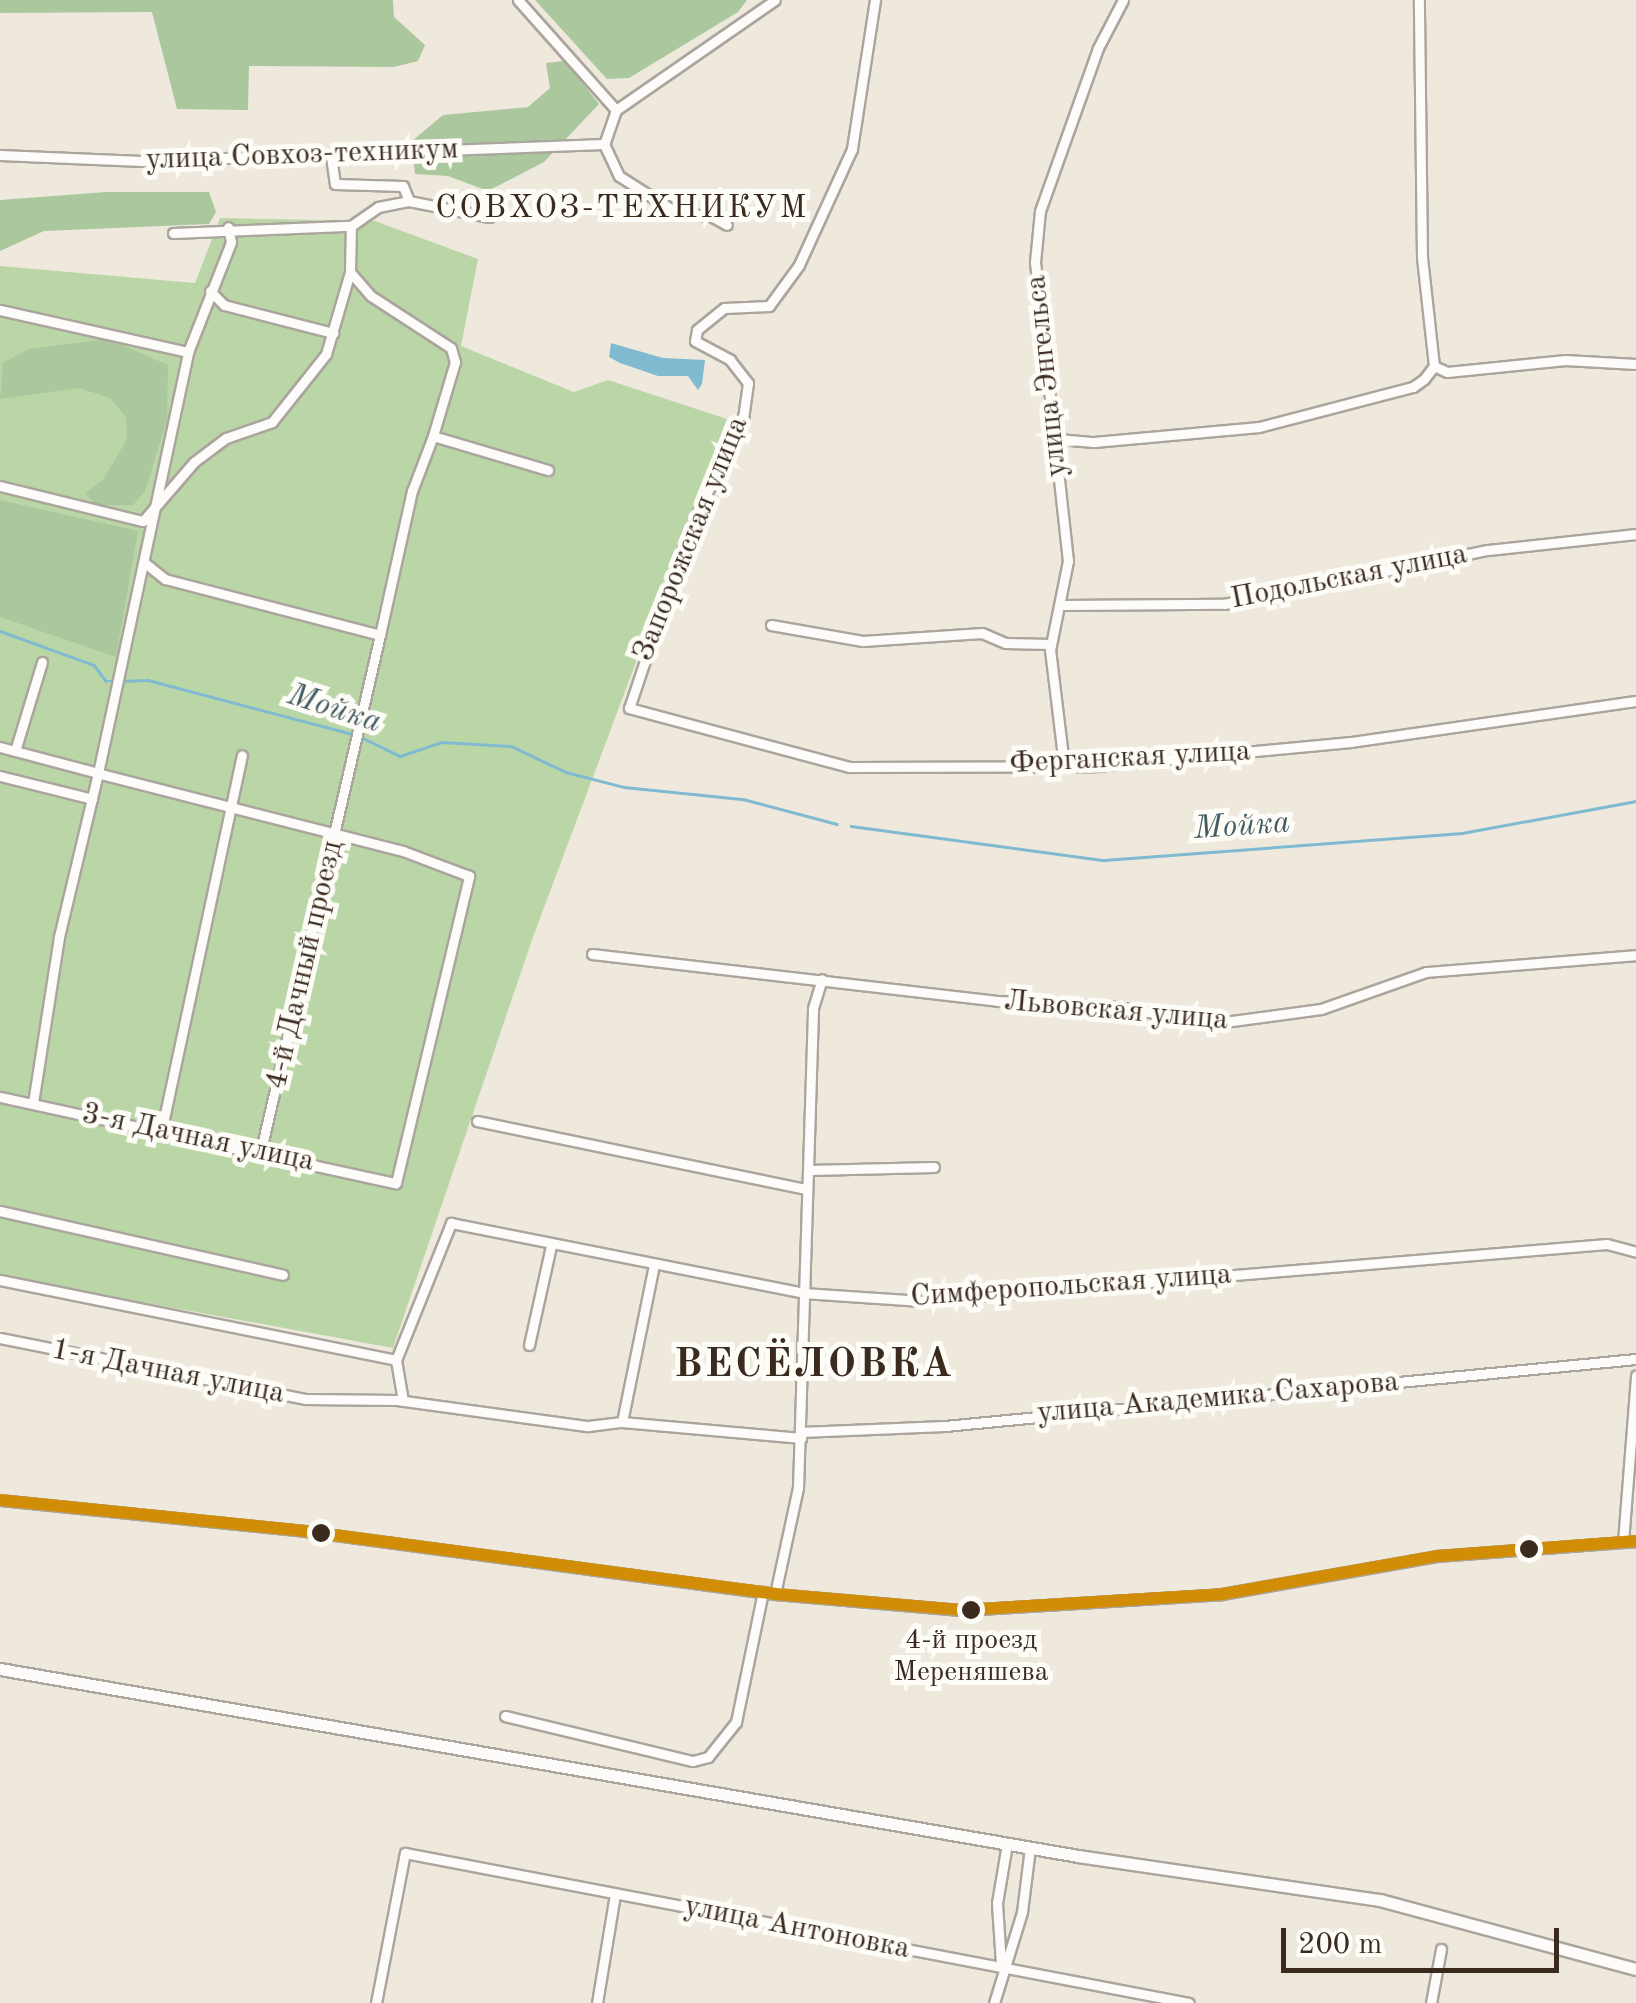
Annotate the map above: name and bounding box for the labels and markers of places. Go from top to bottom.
unlabelled marker [311,1523,331,1543]
unlabelled marker [1519,1539,1539,1559]
marker: 4-й проезд Мереняшева [961,1600,981,1620]
place label: 4-й проезд Мереняшева [893,1624,1049,1690]

